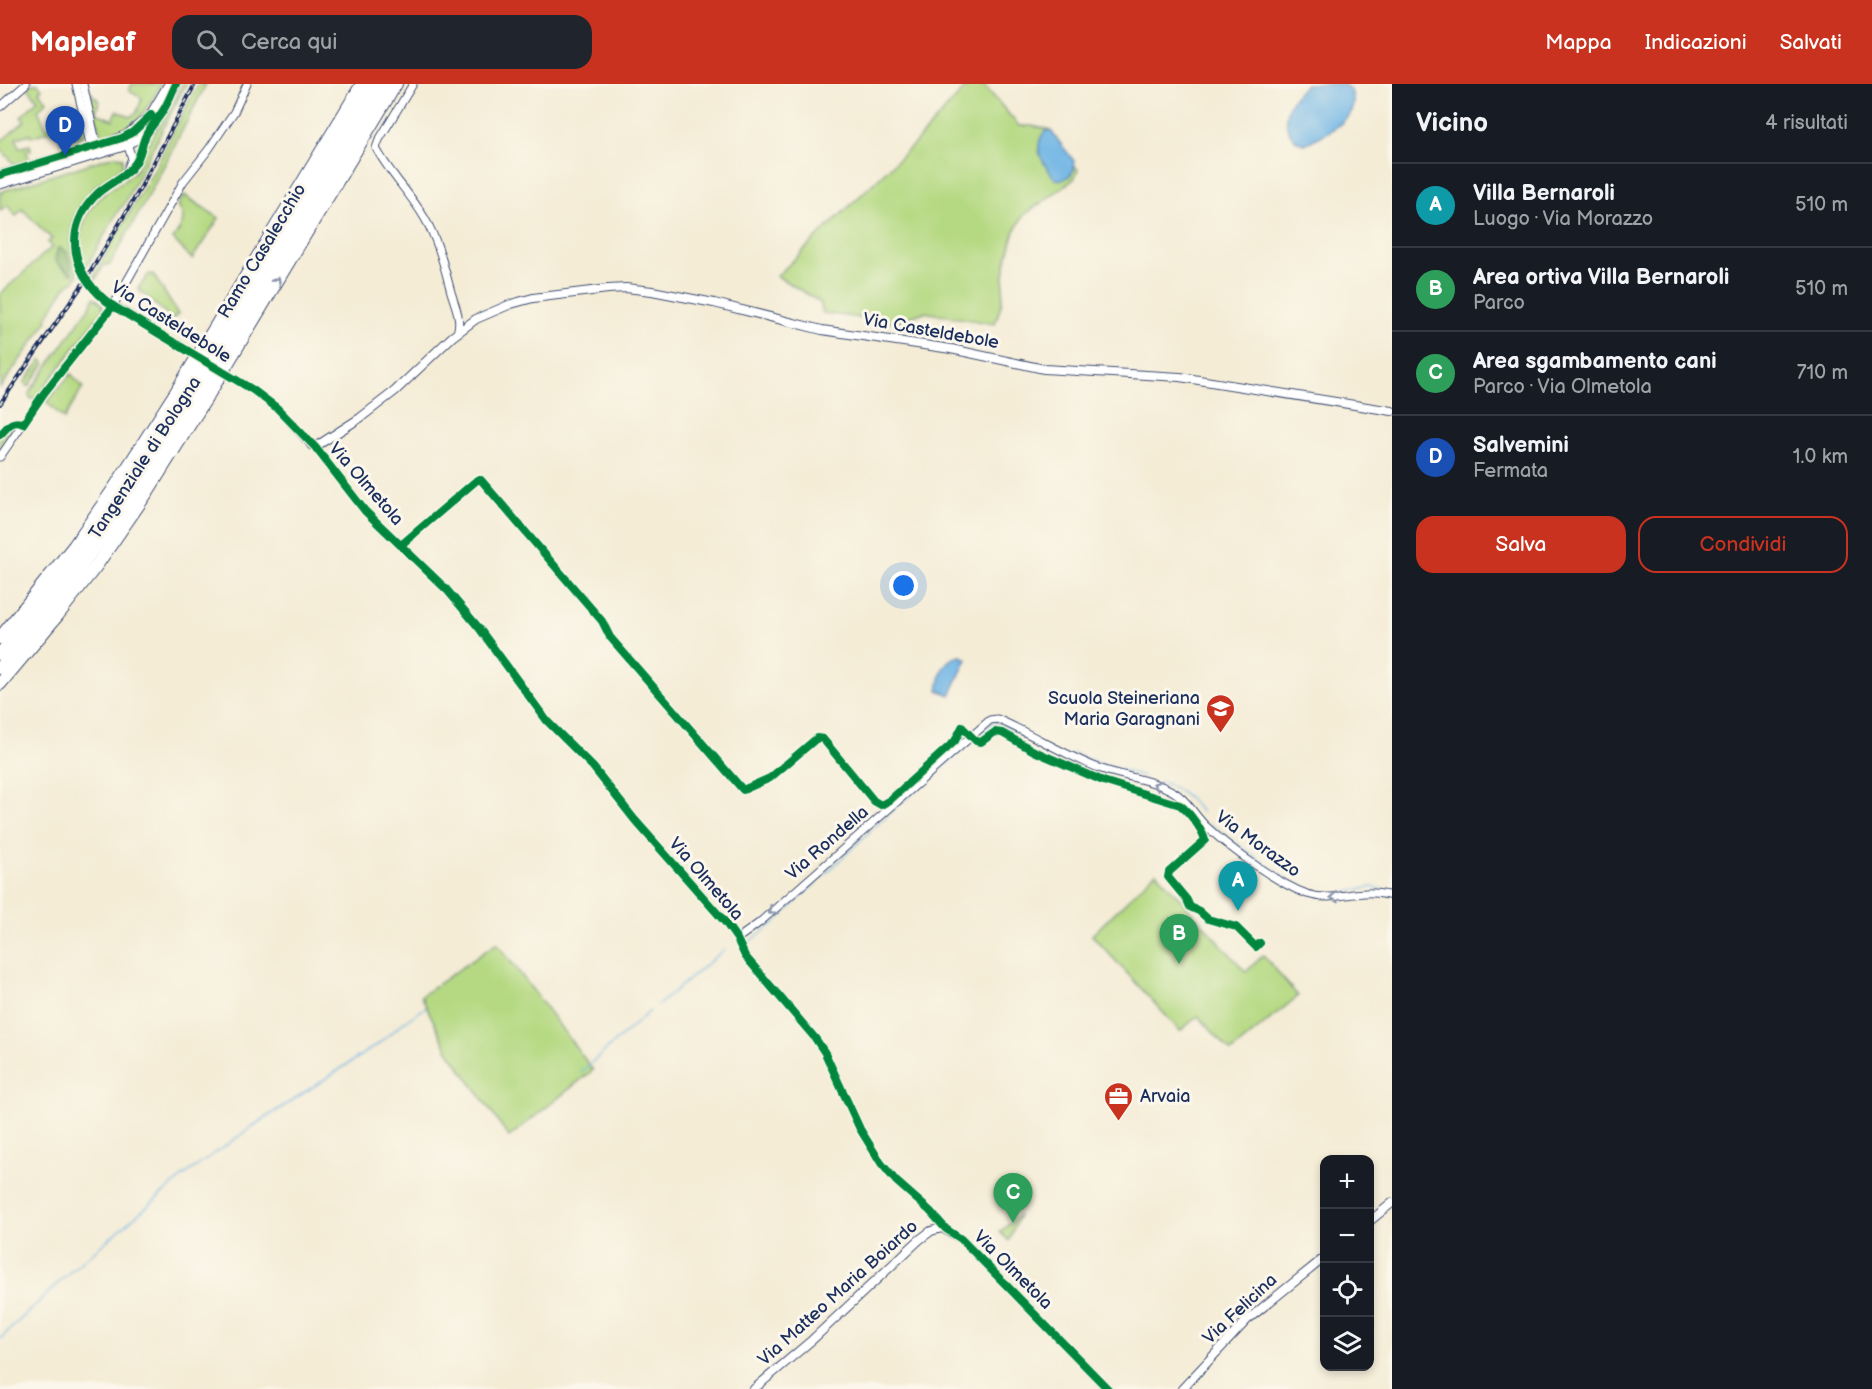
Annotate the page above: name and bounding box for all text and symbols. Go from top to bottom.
search box [172,15,592,69]
text: Mapleaf [30,26,136,59]
icon: search [193,26,226,59]
text: Cerca qui [241,29,338,56]
text: Mappa [1545,30,1612,55]
text: Indicazioni [1645,30,1747,55]
text: Salvati [1780,30,1842,55]
pin: D [46,106,84,156]
text: Vicino [1416,108,1488,139]
text: 4 risultati [1765,111,1848,135]
street label: Ramo Casalecchio [214,180,310,322]
text: Villa Bernaroli [1473,180,1615,207]
text: A [1429,193,1442,217]
text: 510 m [1795,193,1848,217]
text: Luogo · Via Morazzo [1473,207,1653,231]
text: Area ortiva Villa Bernaroli [1473,264,1729,291]
street label: Via Casteldebole [107,277,235,368]
one-way arrow [270,277,282,287]
text: B [1428,277,1443,301]
text: 510 m [1795,277,1848,301]
text: Parco [1473,291,1525,315]
street label: Via Casteldebole [861,309,1001,353]
text: Area sgambamento cani [1473,348,1717,375]
text: C [1428,361,1443,385]
text: 710 m [1797,361,1848,385]
street label: Tangenziale di Bologna [85,373,205,543]
text: Parco · Via Olmetola [1473,375,1652,399]
text: Salvemini [1473,432,1569,459]
street label: Via Olmetola [324,438,408,530]
text: D [1429,445,1442,469]
text: 1.0 km [1793,445,1848,469]
text: Fermata [1473,459,1548,483]
button: Salva [1416,516,1626,573]
button: Condividi [1638,516,1848,573]
your location [889,571,918,600]
place label: Scuola Steineriana Maria Garagnani [1048,688,1200,730]
school or university icon: Scuola Steineriana Maria Garagnani [1205,692,1237,734]
one-way arrow [1152,780,1163,792]
street label: Via Rondella [781,801,873,885]
street label: Via Morazzo [1212,806,1304,882]
street label: Via Olmetola [664,833,748,925]
pin: A [1218,862,1258,911]
one-way arrow [1330,890,1339,903]
one-way arrow [769,904,779,915]
pin: B [1160,914,1198,964]
office icon: Arvaia [1103,1080,1135,1122]
place label: Arvaia [1140,1086,1191,1107]
map controls [1320,1155,1374,1371]
button: + [1320,1155,1374,1209]
pin: C [994,1174,1032,1223]
button: − [1320,1209,1374,1263]
street label: Via Matteo Maria Boiardo [754,1216,922,1370]
street label: Via Olmetola [969,1226,1057,1314]
button: locate [1320,1263,1374,1317]
street label: Via Felicina [1199,1269,1281,1349]
button: layers [1320,1317,1374,1371]

